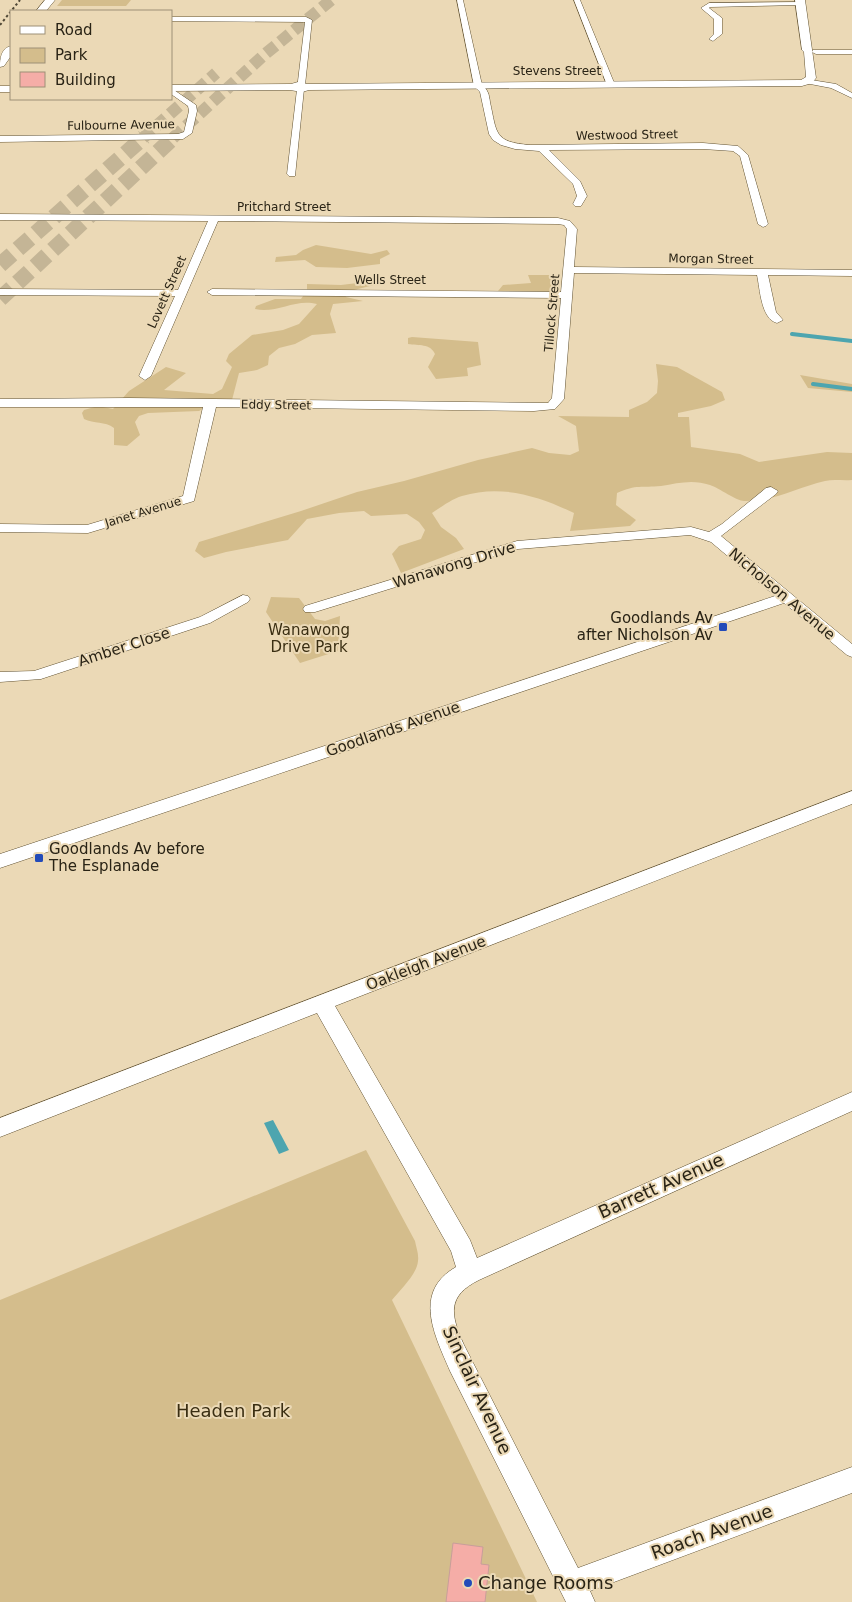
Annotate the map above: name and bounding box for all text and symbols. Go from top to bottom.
legend [10,10,172,100]
text: Road [55,21,93,39]
text: Park [55,46,88,64]
street label: Stevens Street [513,64,601,78]
text: Building [55,71,116,89]
street label: Fulbourne Avenue [67,117,175,133]
street label: Westwood Street [576,127,678,143]
street label: Pritchard Street [237,200,331,214]
street label: Morgan Street [668,251,754,267]
street label: Lovett Street [145,253,189,330]
street label: Wells Street [354,273,426,287]
street label: Tillock Street [542,273,562,354]
street label: Eddy Street [241,397,312,413]
street label: Janet Avenue [102,494,183,531]
street label: Wanawong Drive [391,538,517,592]
street label: Nicholson Avenue [725,544,839,644]
place label: Goodlands Av after Nicholson Av [577,609,713,644]
park label: Wanawong Drive Park [268,621,350,656]
marker: Goodlands Av after Nicholson Av [717,621,729,633]
street label: Amber Close [76,624,172,670]
street label: Goodlands Avenue [324,698,462,760]
place label: Goodlands Av before The Esplanade [48,840,205,875]
marker: Goodlands Av before The Esplanade [33,852,45,864]
street label: Oakleigh Avenue [364,932,488,994]
street label: Barrett Avenue [595,1148,727,1223]
street label: Sinclair Avenue [439,1322,516,1457]
park label: Headen Park [176,1400,291,1421]
street label: Roach Avenue [648,1500,775,1563]
place label: Change Rooms [478,1572,613,1593]
marker: Change Rooms [462,1577,474,1589]

